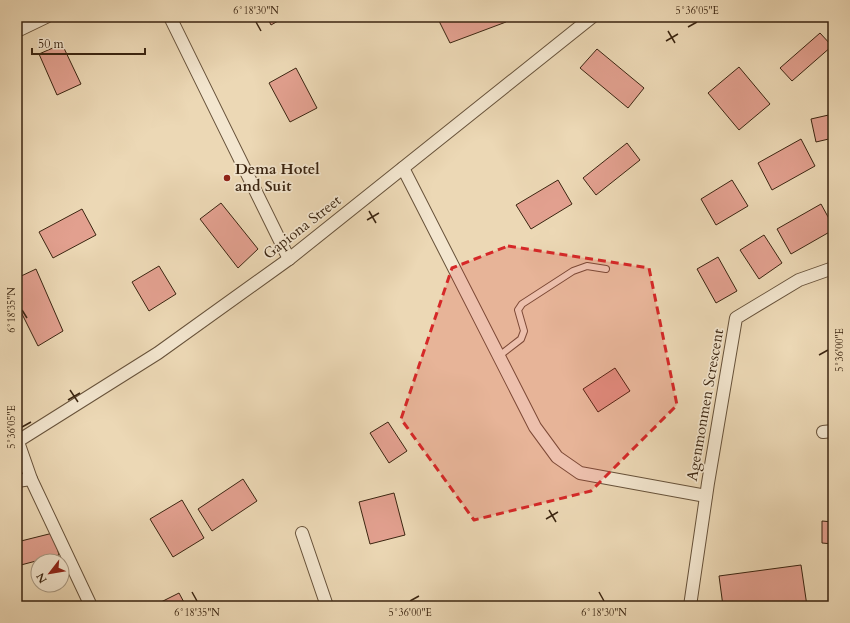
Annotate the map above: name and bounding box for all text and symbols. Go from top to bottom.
text: 6°18'30"N [233,4,279,18]
text: 5°36'05"E [675,4,719,18]
scale bar [32,30,145,56]
text: 50 m [38,36,65,52]
place label: Dema Hotel and Suit [235,159,320,196]
marker: Dema Hotel and Suit [222,173,232,183]
street label: Gapiona Street [259,190,345,264]
text: 6°18'35"N [5,287,19,333]
street label: Agenmonmen Screscent [682,327,728,483]
text: 5°36'00"E [833,328,847,372]
text: 5°36'05"E [5,405,19,449]
north arrow [30,553,70,593]
text: N [33,570,51,586]
text: 6°18'35"N [174,606,220,620]
text: 5°36'00"E [388,606,432,620]
text: 6°18'30"N [581,606,627,620]

